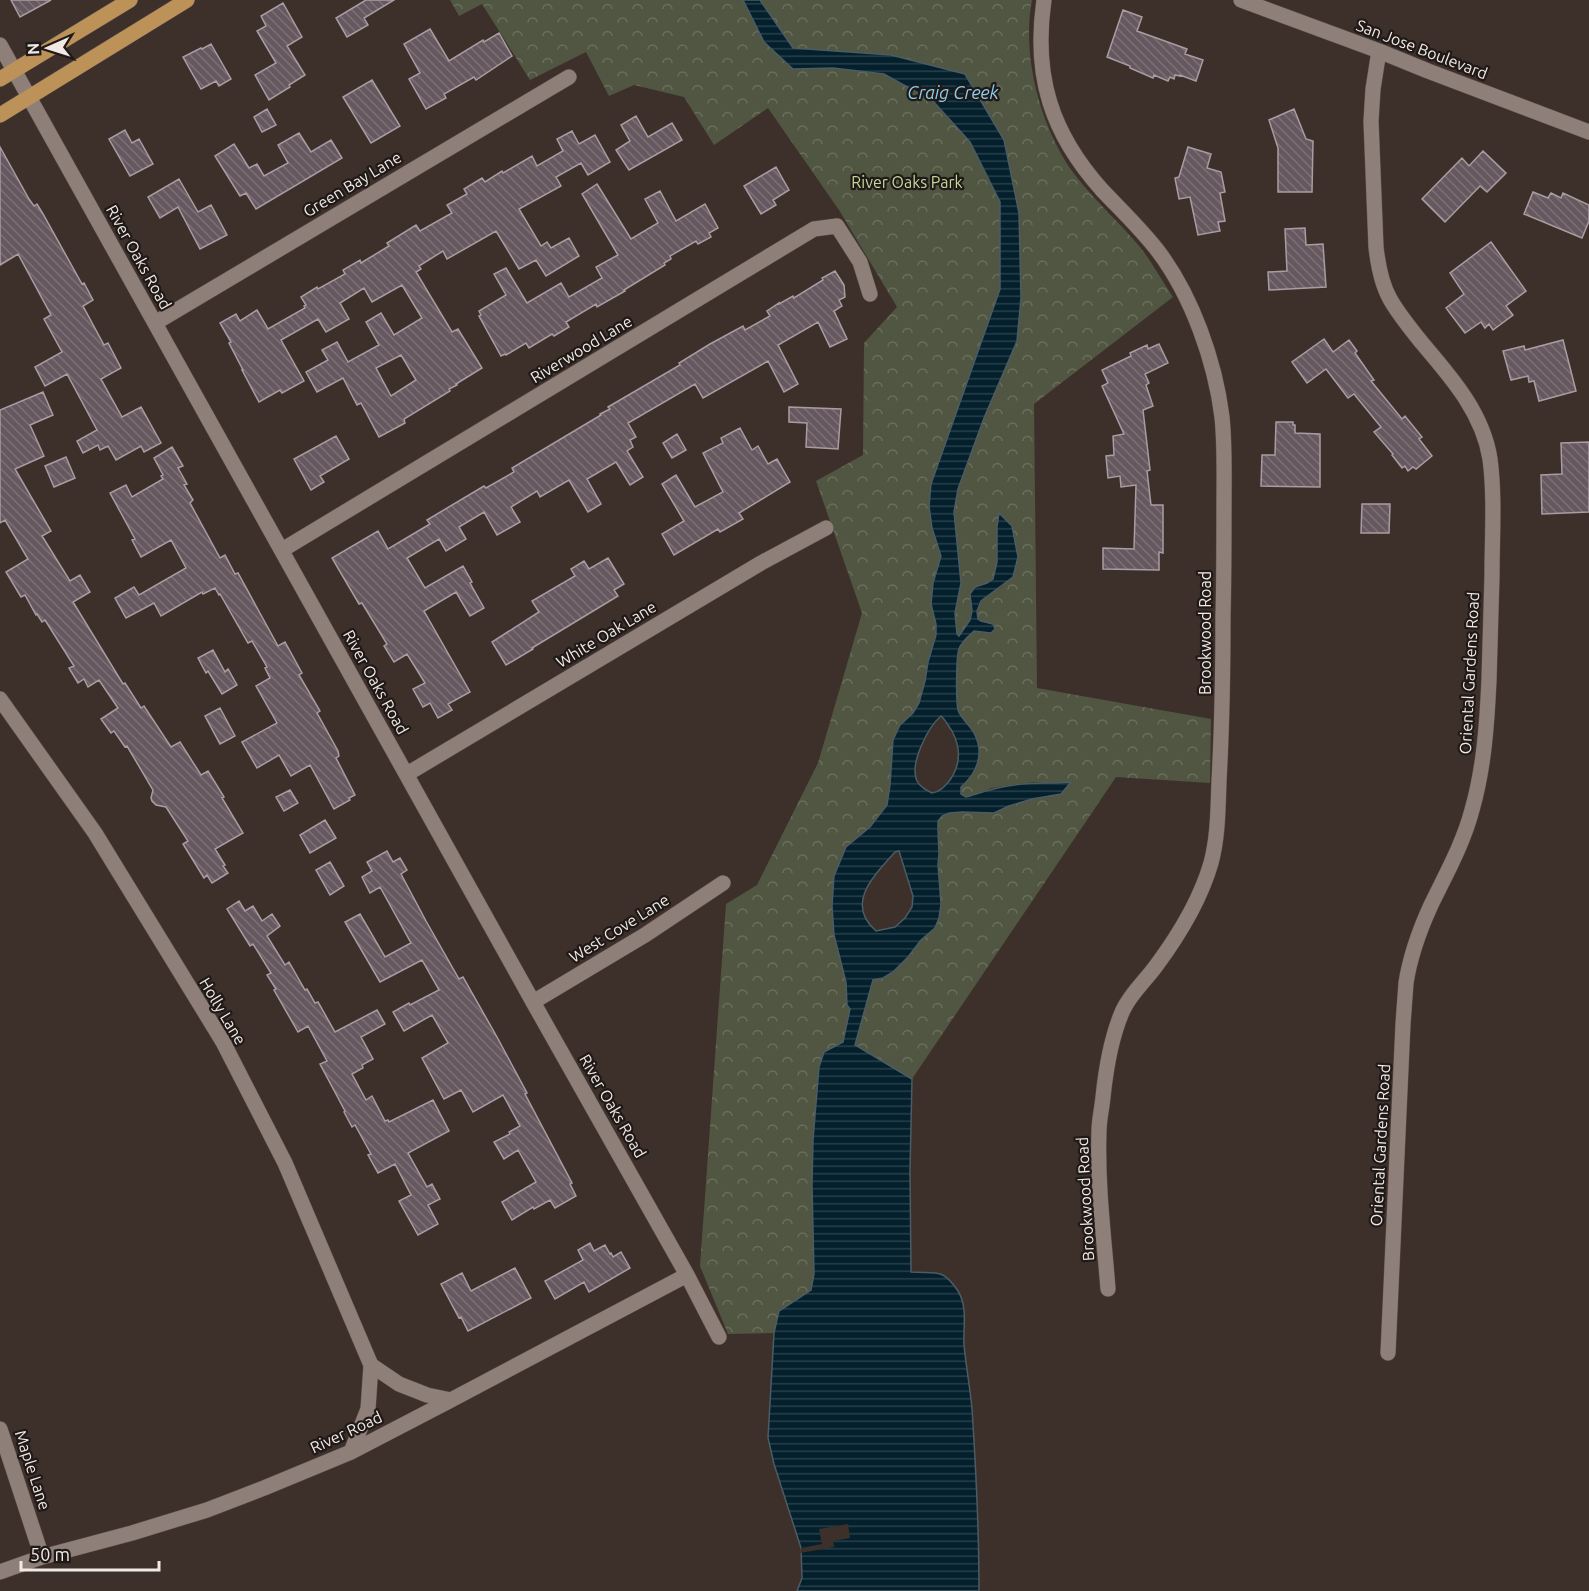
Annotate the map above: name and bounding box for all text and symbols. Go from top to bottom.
street label: San Jose Boulevard [1354,16,1490,82]
north arrow [18,18,78,78]
text: N [24,42,42,55]
water label: Craig Creek [907,82,1000,102]
street label: Green Bay Lane [300,148,404,220]
park label: River Oaks Park [851,173,963,191]
street label: River Oaks Road [103,202,175,312]
street label: Riverwood Lane [527,312,635,386]
street label: Brookwood Road [1196,571,1214,695]
street label: Oriental Gardens Road [1456,591,1482,755]
street label: White Oak Lane [553,597,659,671]
street label: River Oaks Road [340,627,412,737]
street label: West Cove Lane [566,890,672,966]
street label: Holly Lane [196,974,250,1048]
street label: River Oaks Road [576,1051,650,1161]
street label: Oriental Gardens Road [1367,1063,1393,1227]
street label: Brookwood Road [1073,1137,1097,1261]
street label: River Road [307,1408,385,1456]
street label: Maple Lane [12,1428,54,1512]
scale bar [21,1534,159,1572]
text: 50 m [30,1544,70,1564]

